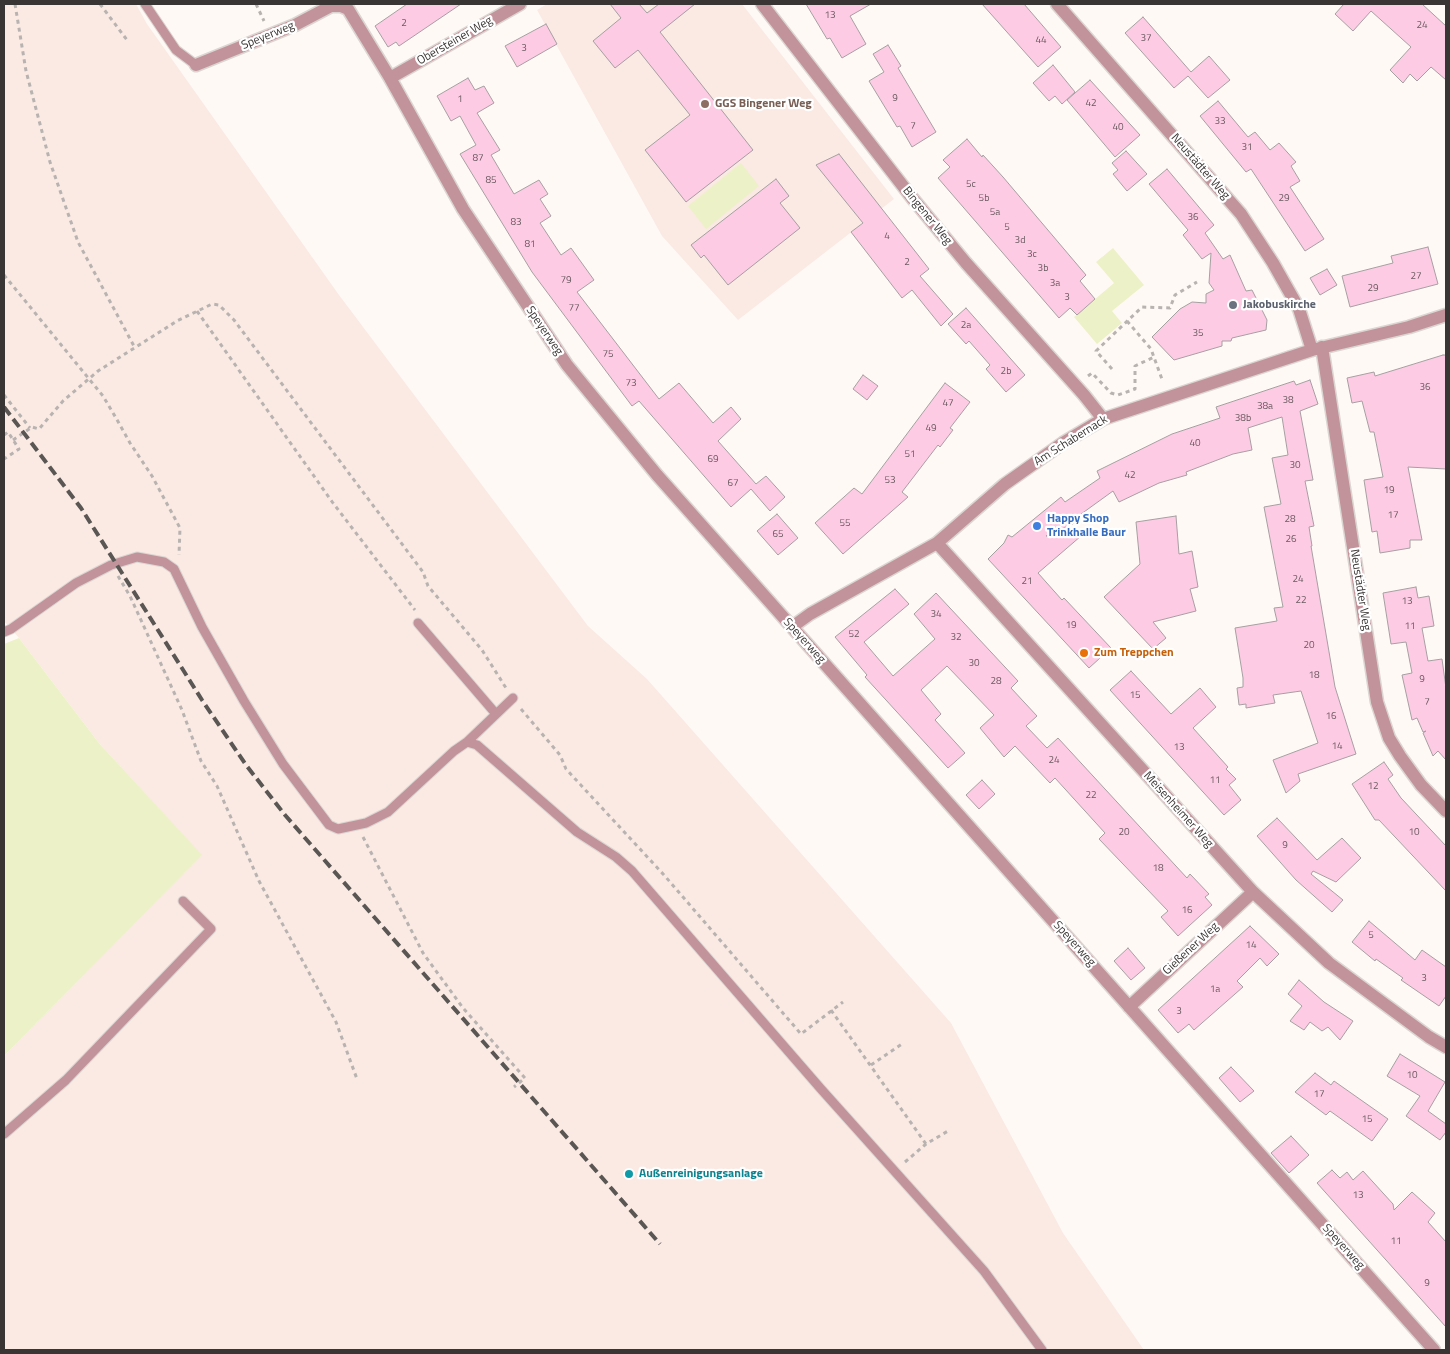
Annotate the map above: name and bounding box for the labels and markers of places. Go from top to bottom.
place label: GGS Bingener Weg [715,97,812,111]
marker: GGS Bingener Weg [699,98,711,110]
place label: Jakobuskirche [1243,298,1316,312]
marker: Jakobuskirche [1227,299,1239,311]
place label: Happy Shop Trinkhalle Baur [1047,512,1126,540]
marker: Happy Shop Trinkhalle Baur [1031,520,1043,532]
place label: Zum Treppchen [1094,646,1174,660]
marker: Zum Treppchen [1078,647,1090,659]
place label: Außenreinigungsanlage [639,1167,763,1181]
marker: Außenreinigungsanlage [623,1168,635,1180]

